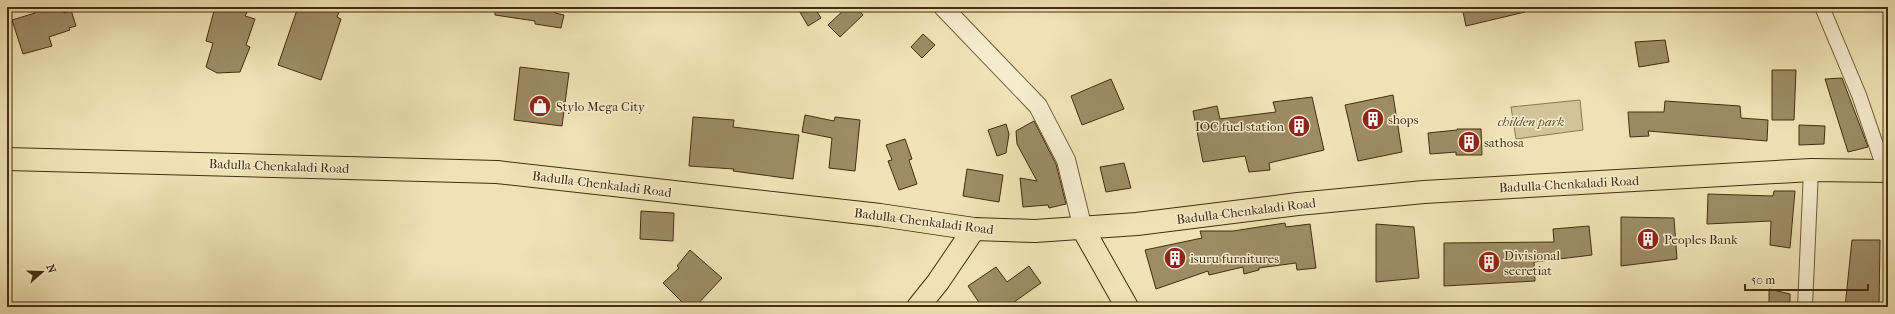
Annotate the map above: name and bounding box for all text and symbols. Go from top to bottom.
shop icon: Stylo Mega City [527,93,553,119]
place label: Stylo Mega City [556,99,646,114]
building icon: shops [1360,106,1386,132]
place label: shops [1388,112,1419,127]
building icon: IOC fuel station [1286,113,1312,139]
park label: childen park [1498,114,1564,129]
place label: IOC fuel station [1195,119,1284,134]
building icon: sathosa [1456,129,1482,155]
place label: sathosa [1484,135,1525,150]
street label: Badulla-Chenkaladi Road [209,156,350,176]
street label: Badulla-Chenkaladi Road [531,168,673,200]
street label: Badulla-Chenkaladi Road [1499,173,1640,195]
street label: Badulla-Chenkaladi Road [1175,195,1317,227]
street label: Badulla-Chenkaladi Road [853,205,995,237]
building icon: Peoples Bank [1635,226,1661,252]
place label: Peoples Bank [1664,232,1738,247]
building icon: isuru furnitures [1162,245,1188,271]
place label: Divisional secretiat [1504,248,1561,278]
building icon: Divisional secretiat [1476,249,1502,275]
place label: isuru furnitures [1190,251,1279,266]
north arrow [22,252,62,292]
text: N [43,263,59,276]
scale bar [1745,266,1868,292]
text: 50 m [1751,273,1775,287]

